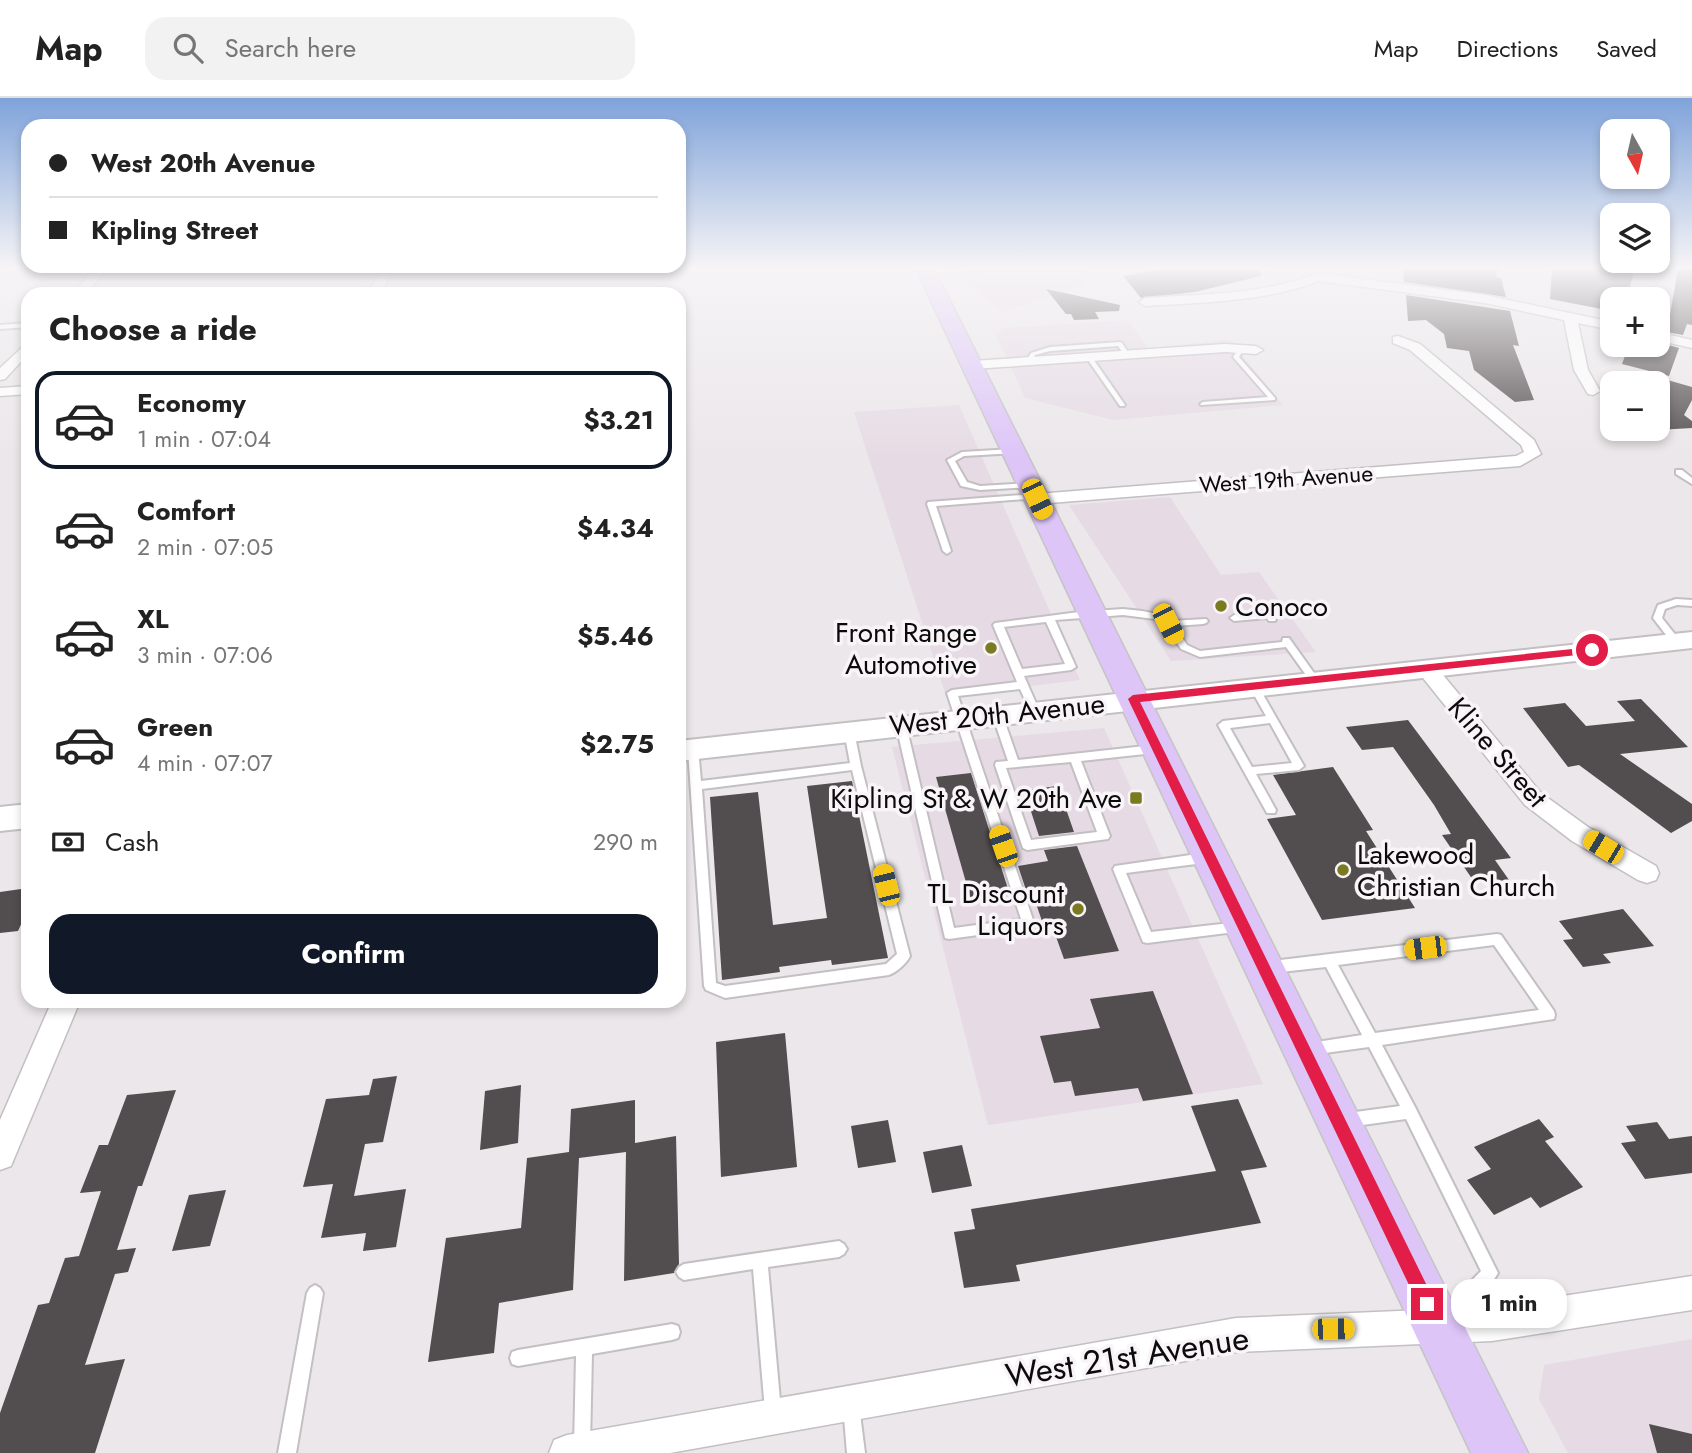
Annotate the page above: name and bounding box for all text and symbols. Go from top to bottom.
search box [145,17,635,80]
text: Map [35,25,103,72]
icon: search [169,29,207,67]
text: Search here [225,29,356,67]
text: Map [1374,31,1419,66]
text: Directions [1457,31,1558,66]
text: Saved [1596,31,1657,66]
north arrow [1600,119,1670,189]
map controls [1600,119,1670,441]
text: West 20th Avenue [91,144,315,182]
button: layers [1600,203,1670,273]
text: Kipling Street [91,211,258,249]
button: + [1600,287,1670,357]
text: Choose a ride [49,306,257,352]
button: − [1600,371,1670,441]
text: Economy [137,384,246,422]
icon: car [53,389,116,452]
text: $3.21 [583,401,654,439]
text: 1 min · 07:04 [137,422,271,456]
street label: West 19th Avenue [1198,456,1374,502]
car [1019,476,1056,522]
text: Comfort [137,492,235,530]
icon: car [53,497,116,560]
text: $4.34 [577,509,654,547]
text: 2 min · 07:05 [137,530,273,564]
place label: Conoco [1235,586,1328,627]
marker: Conoco [1213,598,1229,614]
text: XL [137,600,169,638]
car [1150,601,1187,647]
icon: car [53,605,116,668]
place label: Front Range Automotive [835,612,977,685]
text: $5.46 [577,617,654,655]
route start [1576,634,1608,666]
text: 3 min · 07:06 [137,638,273,672]
marker: Front Range Automotive [983,640,999,656]
street label: West 20th Avenue [887,683,1107,746]
street label: Kline Street [1438,688,1557,817]
text: Green [137,708,213,746]
icon: car [53,713,116,776]
text: $2.75 [580,725,654,763]
text: 4 min · 07:07 [137,746,273,780]
place label: Kipling St & W 20th Ave [830,778,1122,819]
marker: Kipling St & W 20th Ave [1128,790,1144,806]
icon: cash [49,823,87,861]
text: Cash [105,823,159,861]
car [987,823,1020,869]
text: 290 m [593,825,658,859]
car [1580,827,1627,867]
place label: Lakewood Christian Church [1357,834,1555,907]
car [871,862,902,908]
marker: Lakewood Christian Church [1335,862,1351,878]
place label: TL Discount Liquors [928,873,1064,946]
marker: TL Discount Liquors [1070,901,1086,917]
button: Confirm [49,914,658,994]
car [1403,935,1448,961]
callout: 1 min [1452,1280,1567,1328]
text: 1 min [1480,1286,1538,1320]
route end [1411,1288,1443,1320]
street label: West 21st Avenue [1002,1314,1252,1399]
car [1312,1318,1355,1340]

